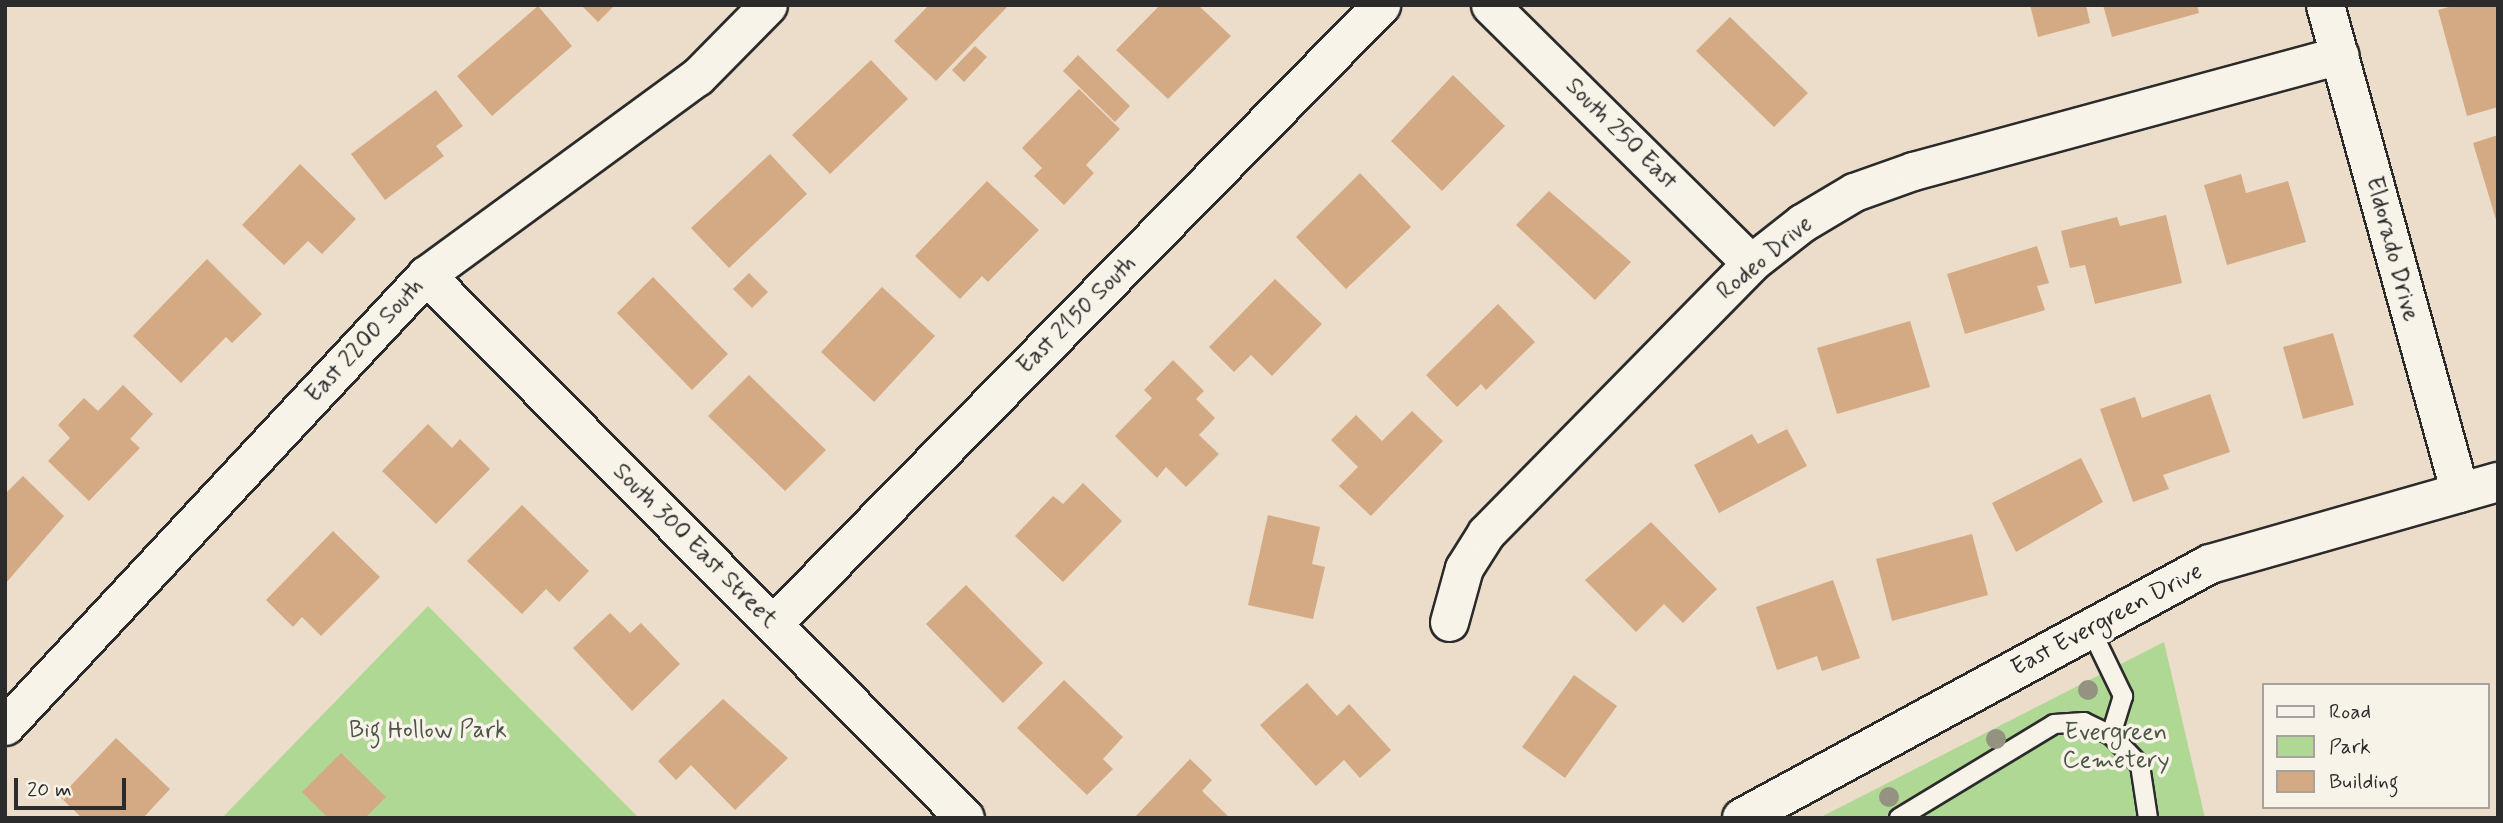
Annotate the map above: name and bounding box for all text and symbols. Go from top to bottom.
street label: South 250 East [1559,72,1683,196]
street label: Eldorado Drive [2359,174,2425,324]
street label: Rodeo Drive [1711,210,1819,306]
street label: East 2150 South [1012,250,1142,380]
street label: East 2200 South [300,273,430,409]
street label: South 300 East Street [606,457,784,635]
street label: East Evergreen Drive [2007,558,2207,682]
legend [2262,683,2489,809]
text: Road [2329,698,2371,726]
park label: Big Hollow Park [350,717,506,745]
park label: Evergreen Cemetery [2062,719,2170,775]
text: Park [2329,733,2371,761]
scale bar [18,764,130,808]
text: Building [2329,768,2399,796]
text: 20 m [27,776,72,804]

